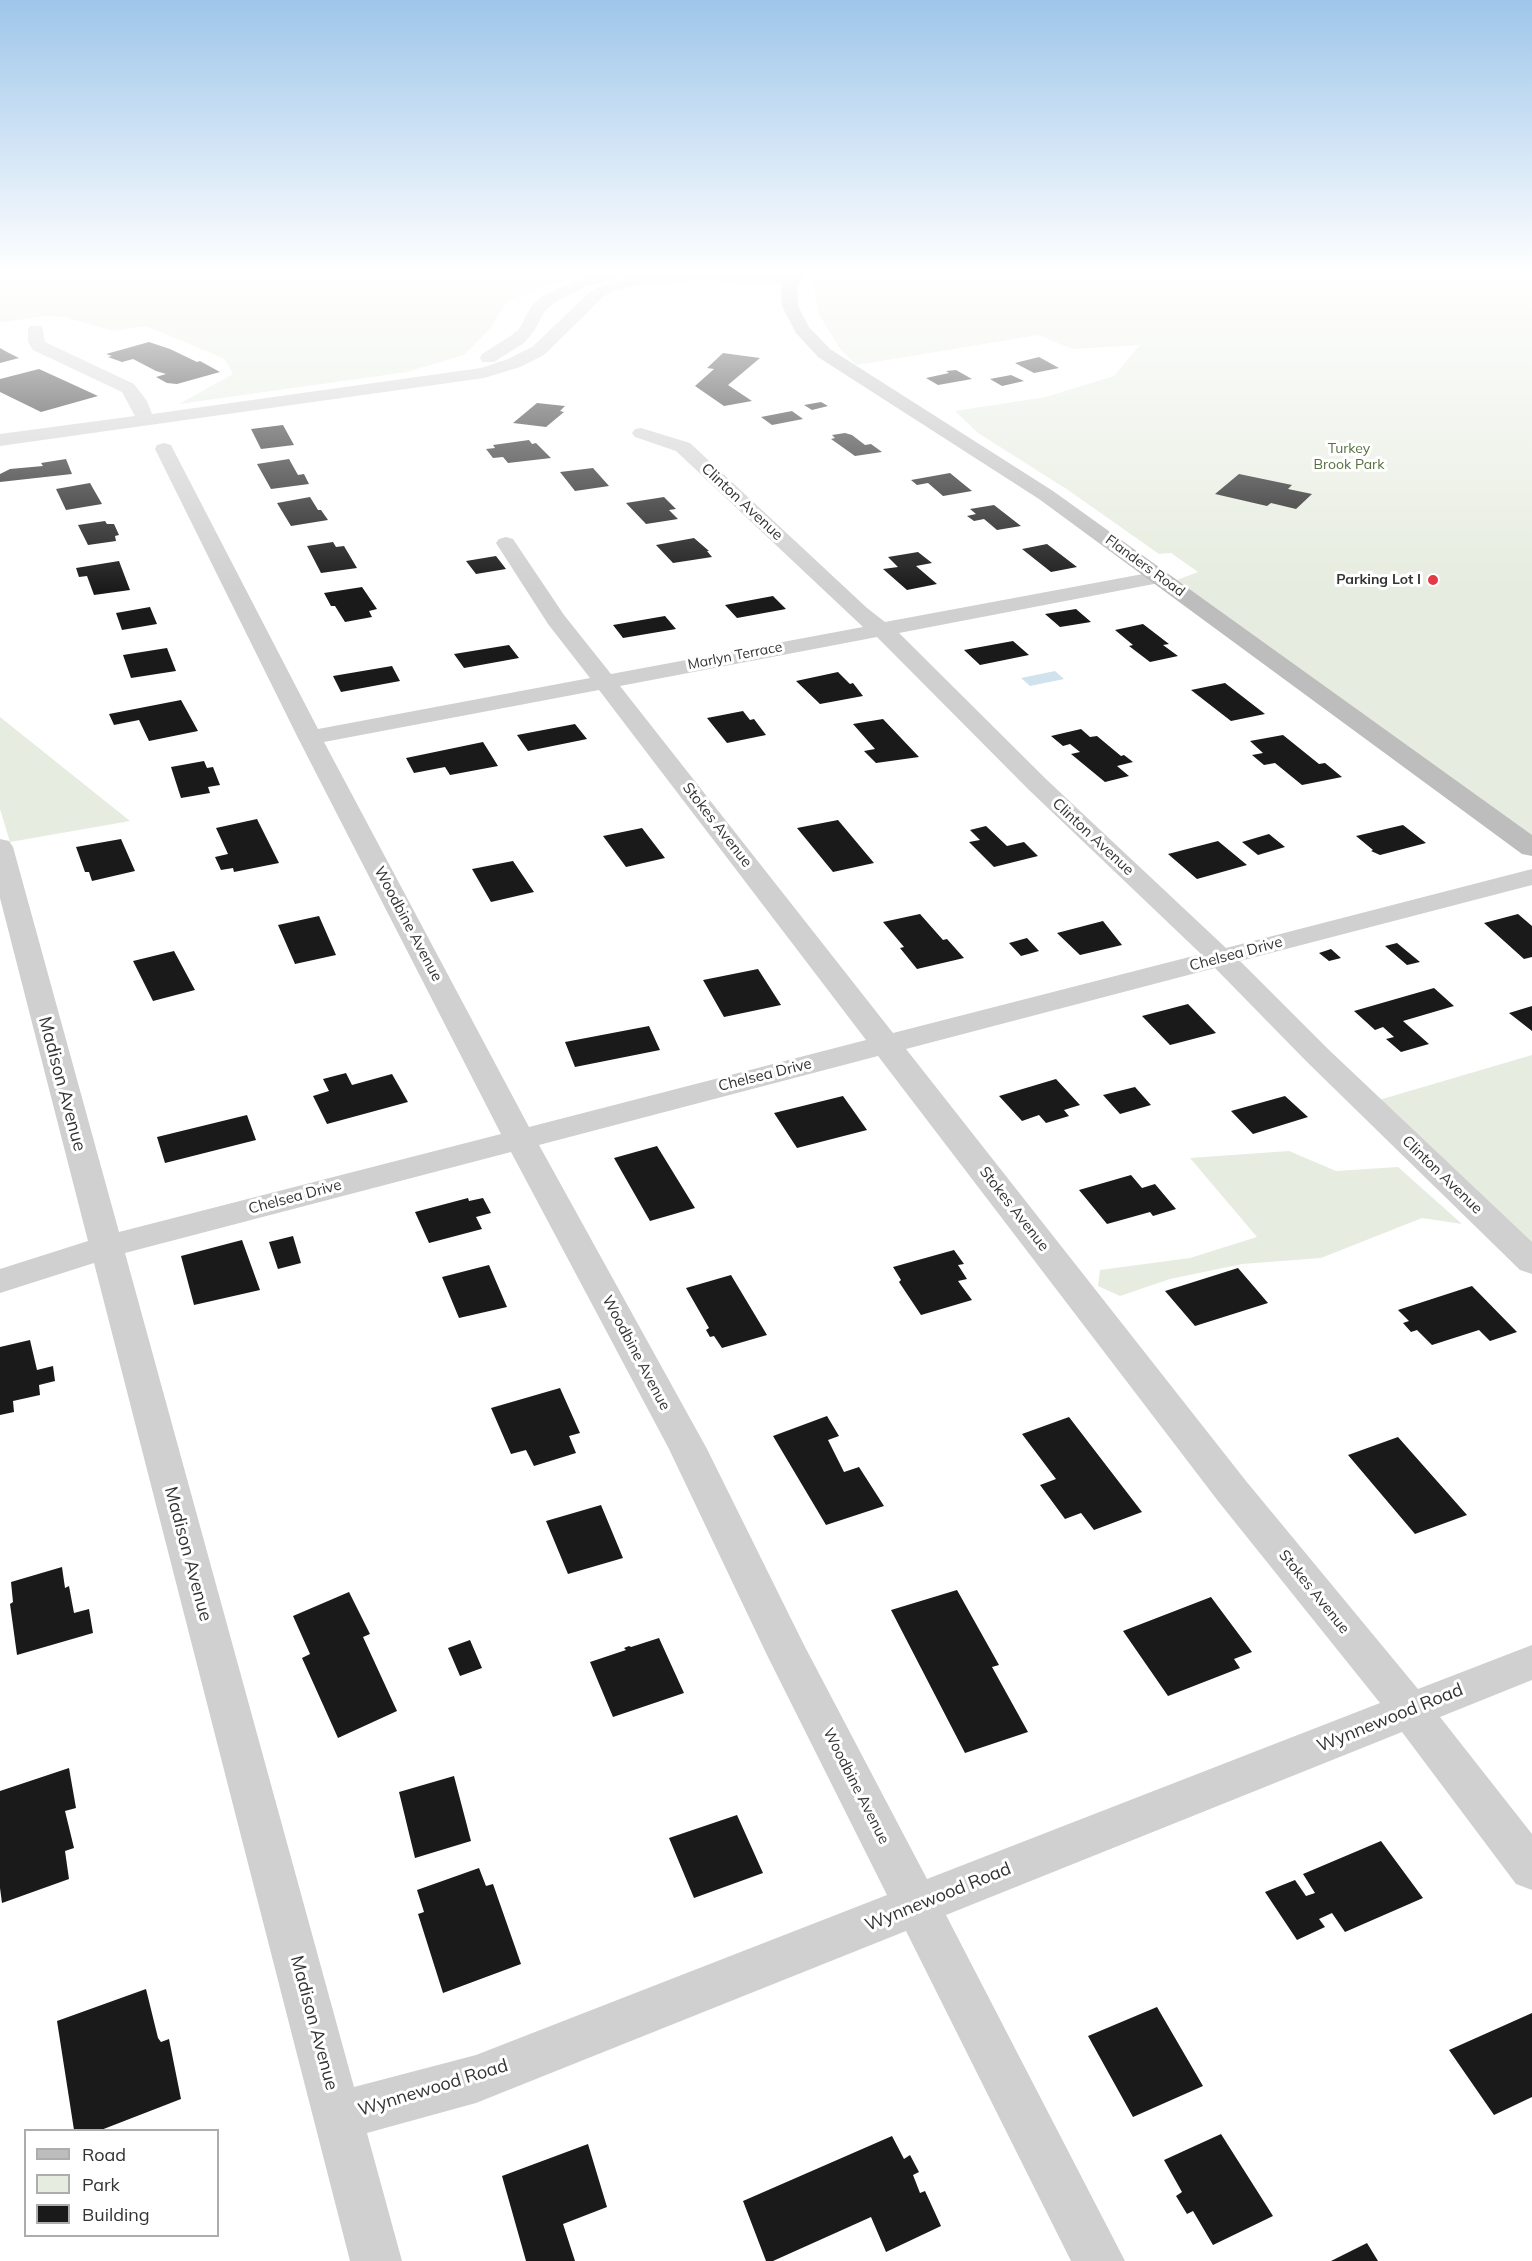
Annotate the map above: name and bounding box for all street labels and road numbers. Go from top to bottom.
street label: Clinton Avenue [698,460,786,544]
street label: Flanders Road [1102,532,1188,600]
street label: Marlyn Terrace [686,639,784,673]
street label: Stokes Avenue [678,779,756,871]
street label: Clinton Avenue [1049,795,1137,879]
street label: Woodbine Avenue [370,863,446,985]
street label: Chelsea Drive [1188,933,1284,975]
street label: Madison Avenue [34,1014,90,1154]
street label: Chelsea Drive [716,1055,814,1095]
street label: Clinton Avenue [1398,1132,1486,1218]
street label: Stokes Avenue [975,1163,1053,1255]
street label: Chelsea Drive [247,1176,343,1218]
street label: Woodbine Avenue [598,1292,674,1414]
street label: Madison Avenue [160,1484,216,1624]
street label: Stokes Avenue [1275,1547,1353,1637]
street label: Wynnewood Road [1314,1679,1466,1757]
street label: Woodbine Avenue [819,1725,893,1847]
street label: Wynnewood Road [862,1858,1014,1936]
street label: Madison Avenue [286,1953,342,2093]
street label: Wynnewood Road [355,2055,511,2121]

